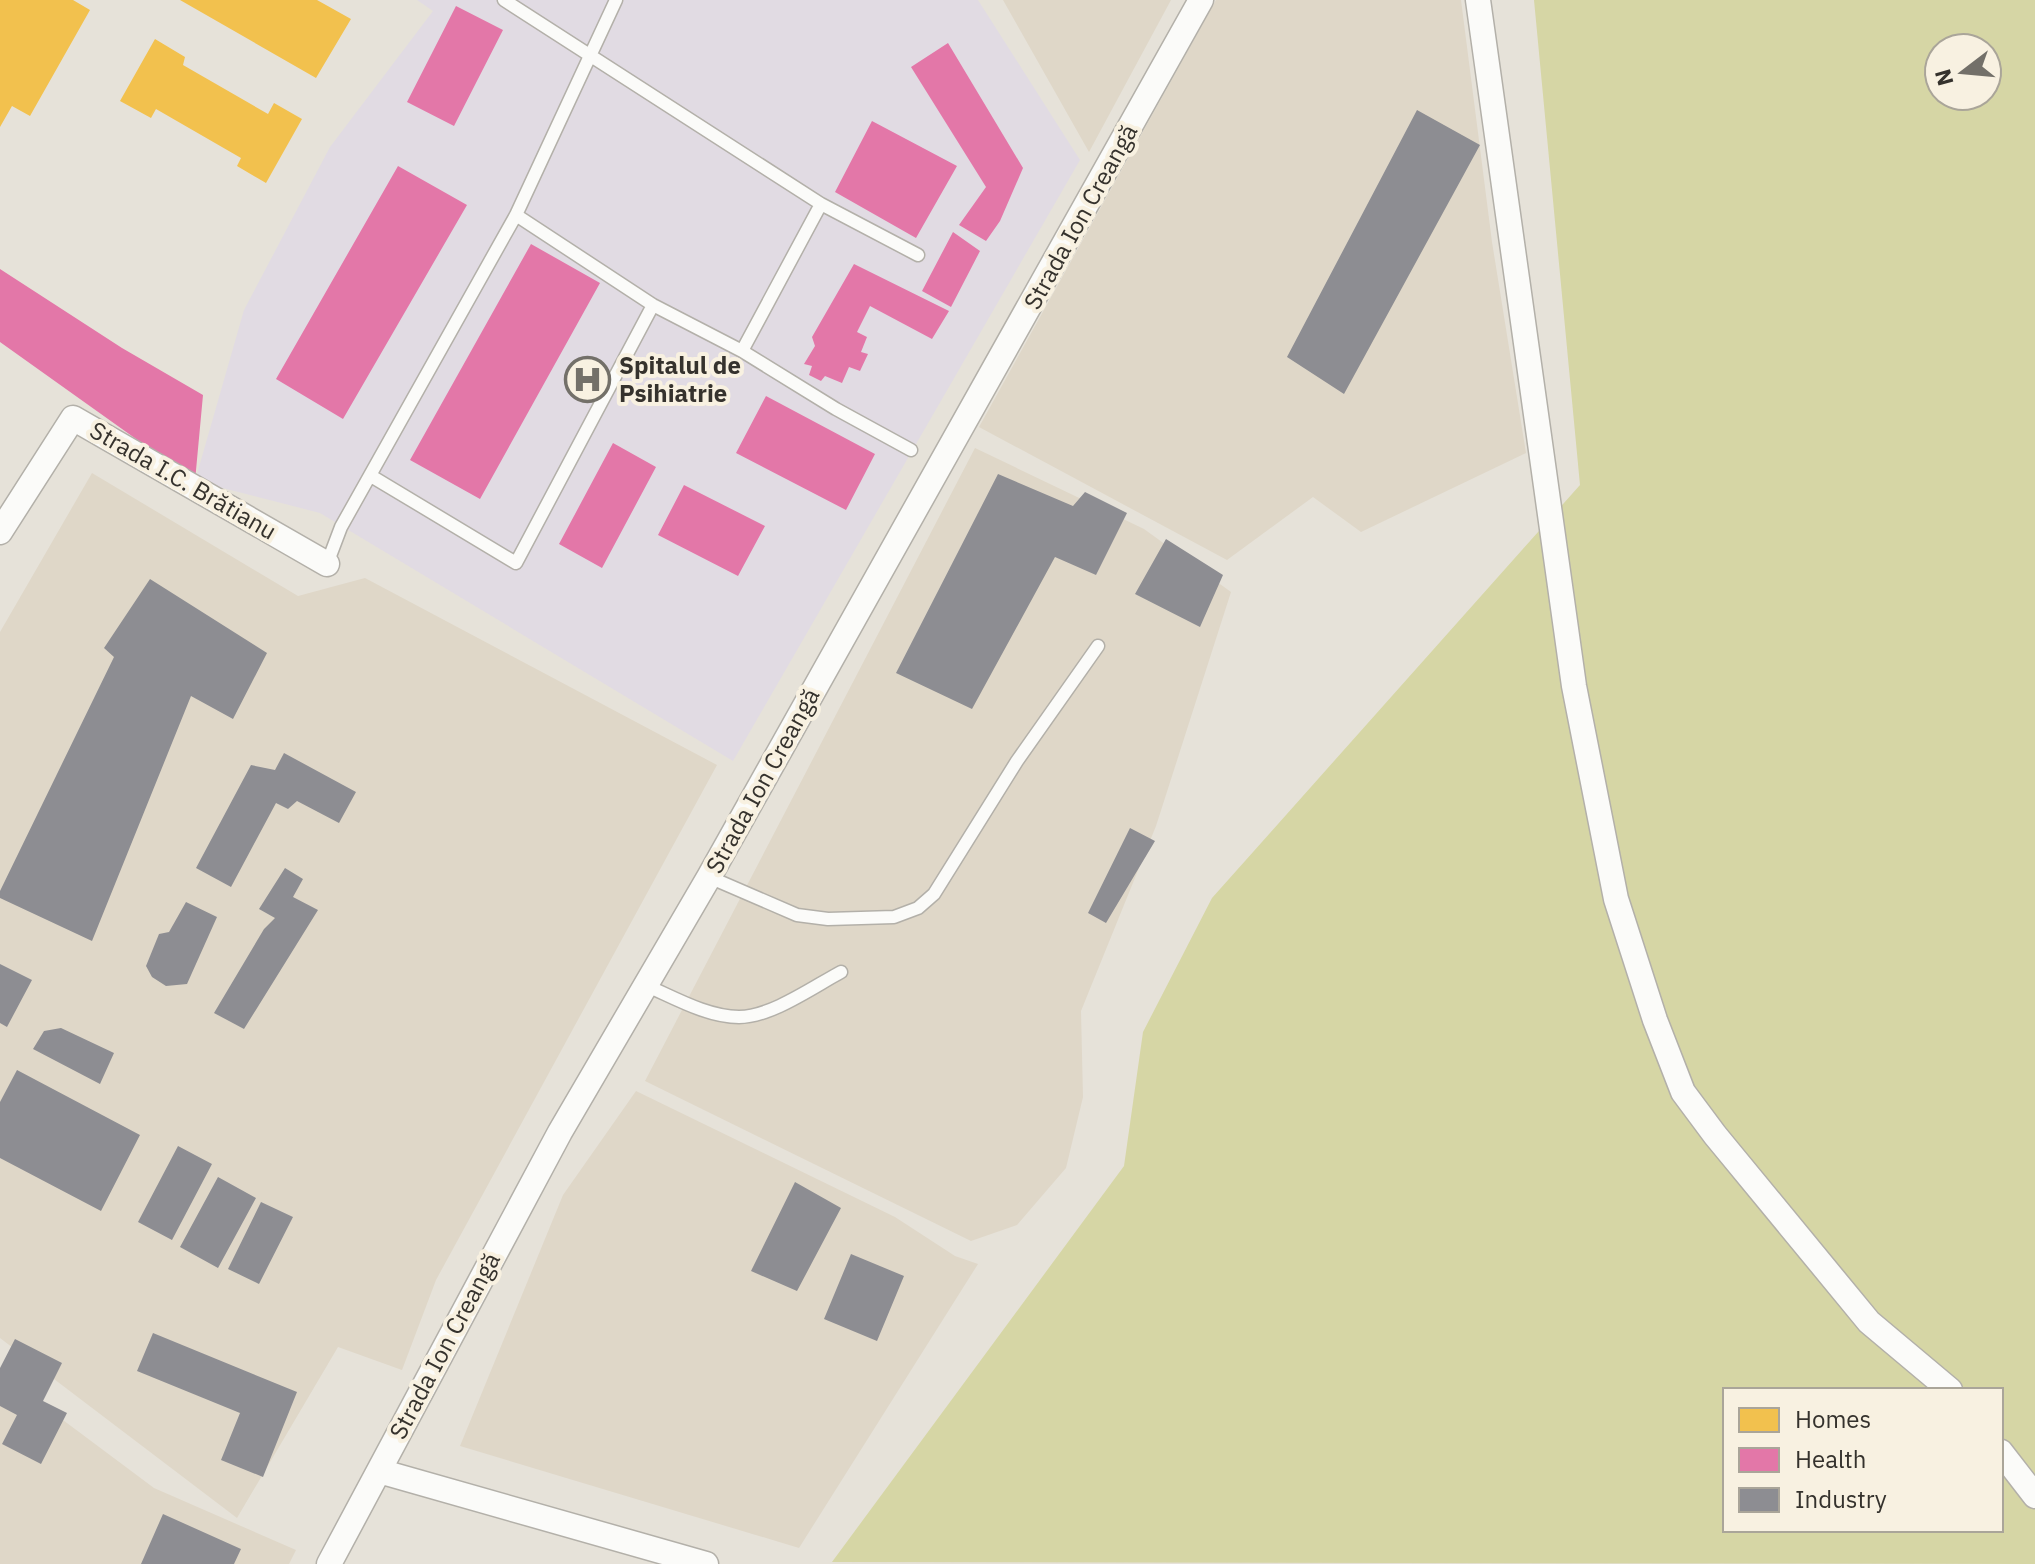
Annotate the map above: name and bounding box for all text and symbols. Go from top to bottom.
north arrow [1923,32,2003,112]
text: N [1927,66,1959,89]
street label: Strada Ion Creangă [1016,118,1144,315]
place label: Spitalul de Psihiatrie [619,349,741,409]
hospital icon: Spitalul de Psihiatrie [564,356,612,404]
street label: Strada I.C. Brătianu [84,414,283,547]
street label: Strada Ion Creangă [698,682,826,879]
street label: Strada Ion Creangă [381,1246,507,1444]
legend [1723,1388,2003,1532]
text: Homes [1795,1403,1871,1435]
text: Health [1795,1443,1866,1475]
text: Industry [1795,1483,1887,1515]

